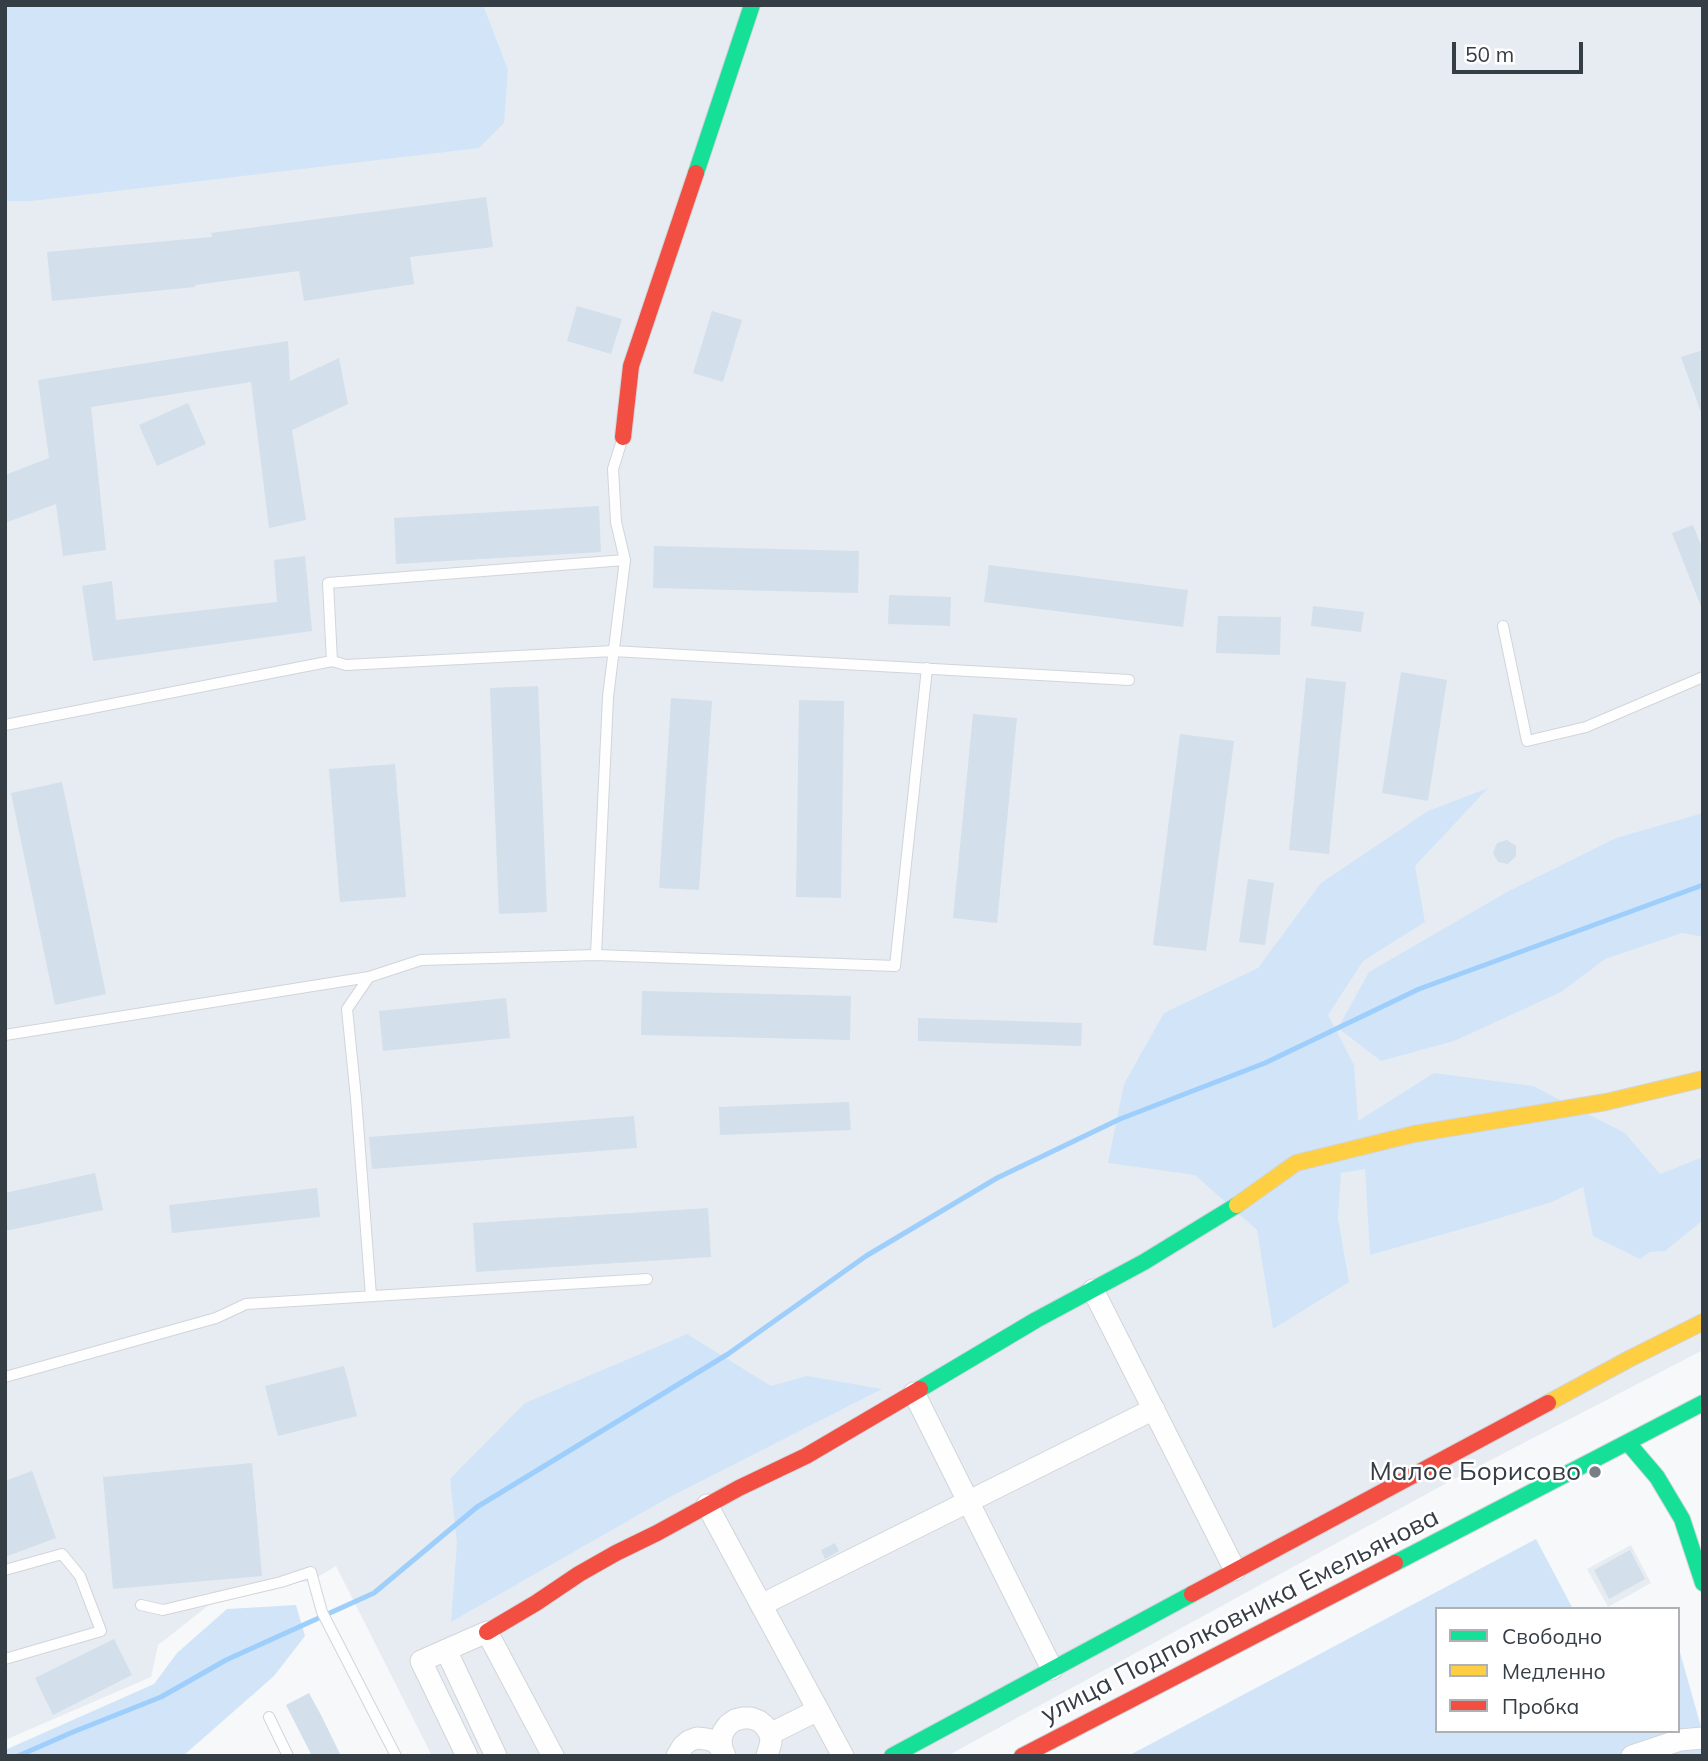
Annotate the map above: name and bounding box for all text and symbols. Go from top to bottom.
scale bar [1456,28,1587,72]
text: 50 m [1465,41,1514,67]
place label: Малое Борисово [1369,1456,1581,1488]
marker: Малое Борисово [1587,1464,1603,1480]
street label: улица Подполковника Емельянова [1036,1502,1444,1730]
legend [1435,1607,1680,1733]
text: Свободно [1502,1623,1602,1649]
text: Медленно [1502,1658,1606,1684]
text: Пробка [1502,1693,1579,1719]

